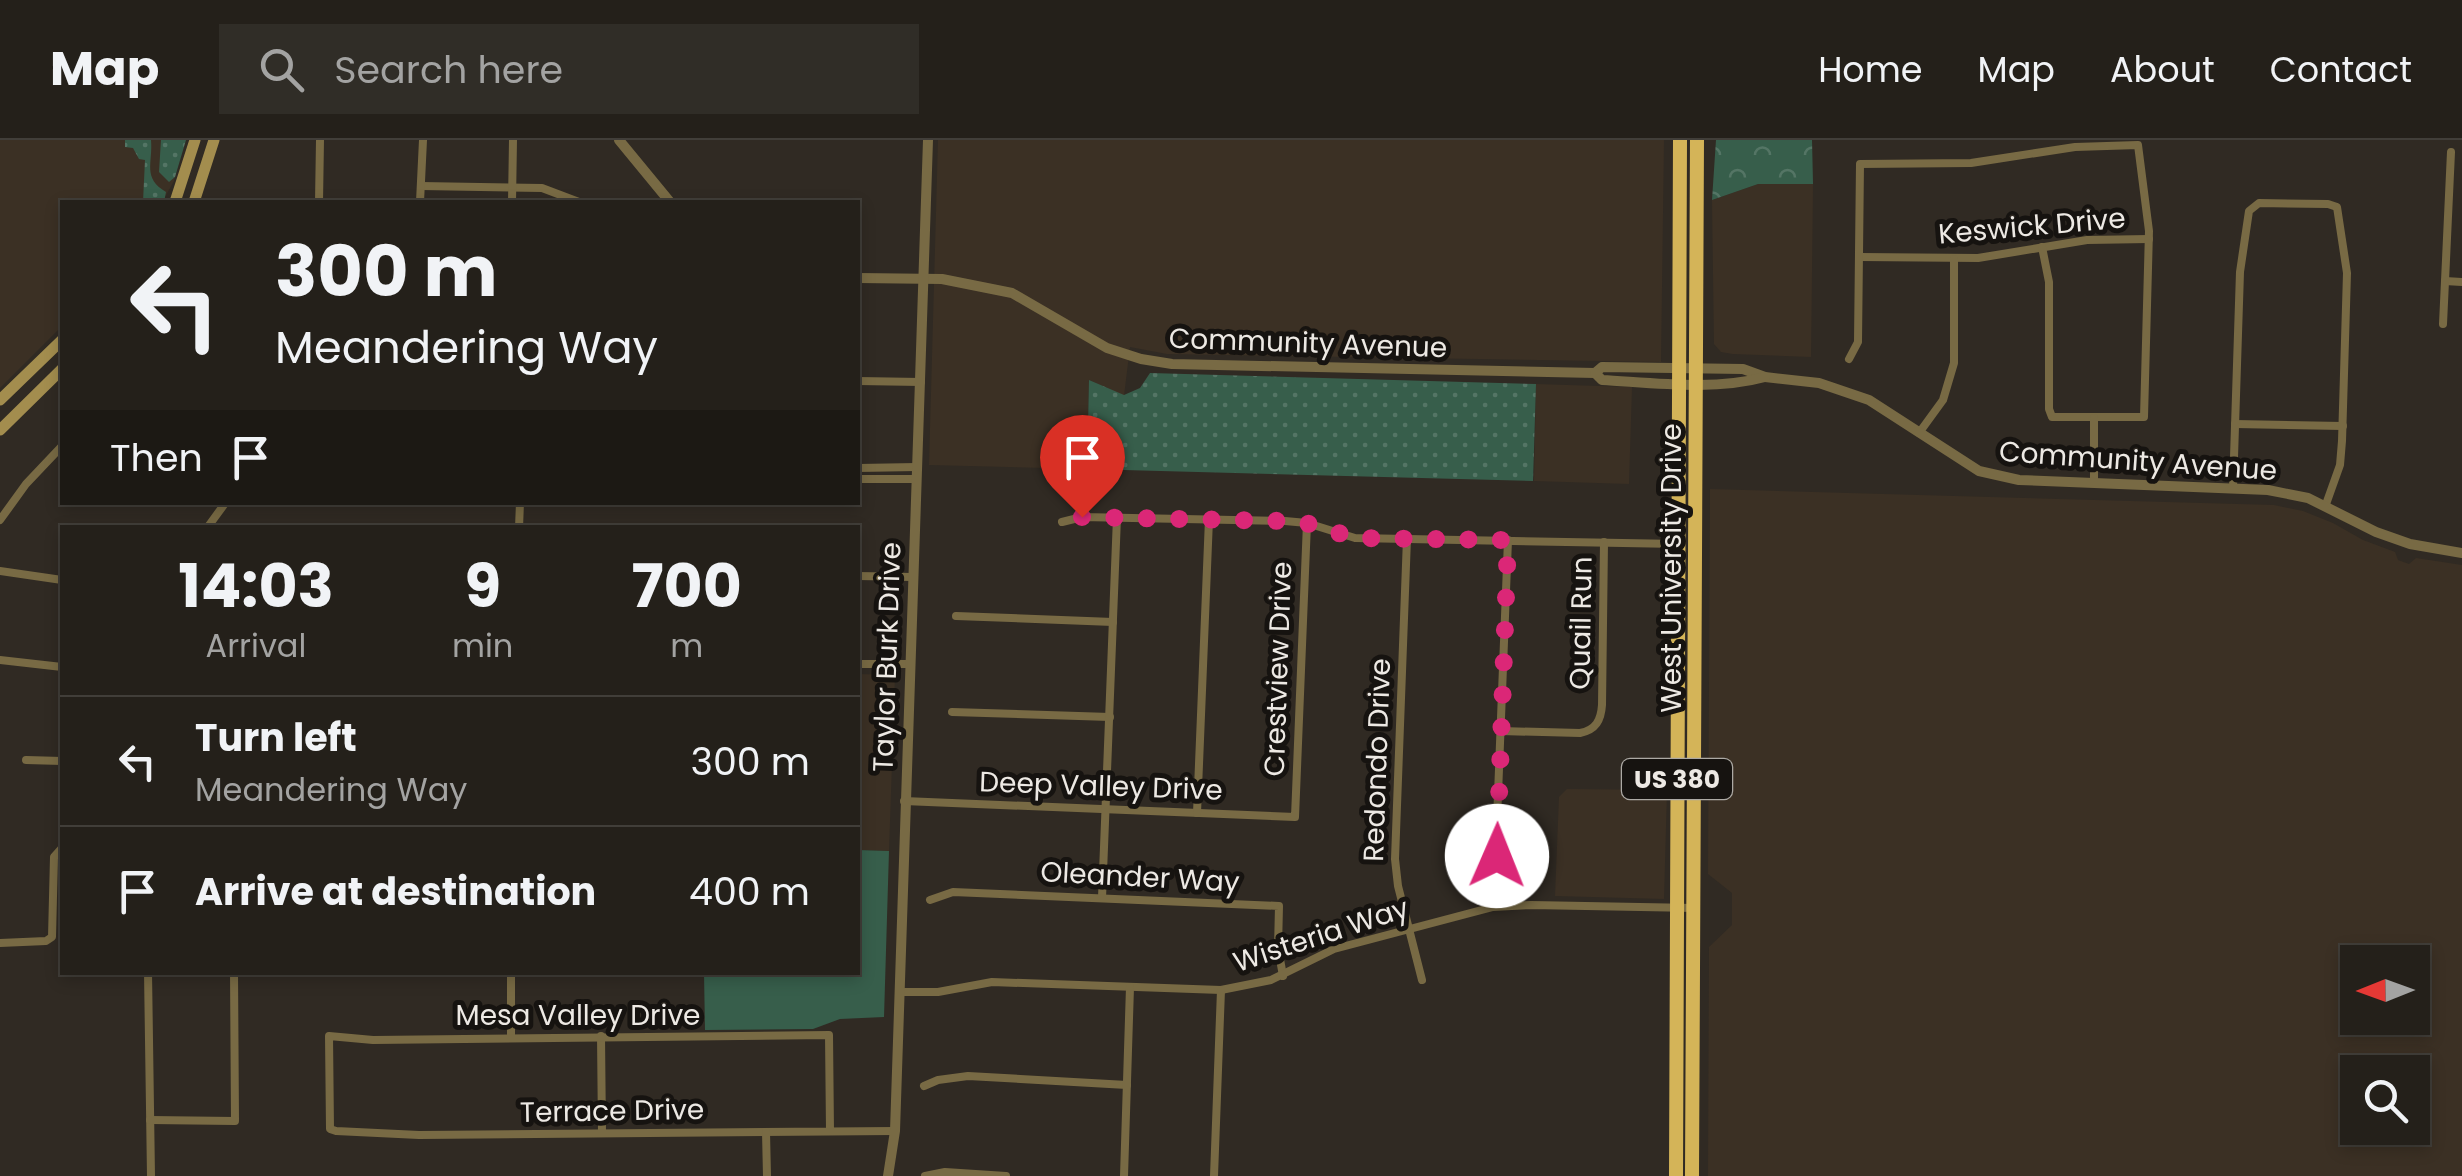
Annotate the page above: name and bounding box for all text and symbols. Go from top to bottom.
search box [219,24,919,114]
text: Map [50,35,159,102]
icon: search [254,42,309,97]
text: Search here [334,43,563,96]
text: Home [1818,45,1923,94]
text: Map [1978,45,2055,94]
text: About [2110,45,2215,94]
text: Contact [2270,45,2412,94]
street label: Keswick Drive [1937,198,2127,254]
text: 300 m [275,222,498,321]
icon: left [110,240,240,370]
text: Meandering Way [275,316,658,379]
street label: Community Avenue [1168,319,1448,367]
pin [1040,415,1125,518]
street label: West University Drive [1652,423,1691,713]
icon: arrive [223,430,278,485]
icon: arrive [1055,430,1110,485]
text: Then [110,431,203,484]
street label: Community Avenue [1998,432,2278,490]
street label: Taylor Burk Drive [863,541,911,773]
text: 14:03 [178,544,334,628]
text: 9 [464,544,501,628]
text: 700 [631,544,742,628]
street label: Quail Run [1560,556,1602,690]
street label: Crestview Drive [1255,561,1301,777]
text: Arrival [206,623,306,668]
text: min [452,623,513,668]
text: m [670,623,703,668]
street label: Redondo Drive [1354,658,1400,862]
text: Turn left [195,711,357,764]
icon: left [110,734,165,789]
text: 300 m [691,735,810,788]
road number: US 380 [1622,759,1732,799]
street label: Deep Valley Drive [979,762,1223,810]
text: Meandering Way [195,767,467,812]
position arrow [1445,804,1549,908]
street label: Oleander Way [1039,852,1241,902]
icon: arrive [110,864,165,919]
text: Arrive at destination [195,865,596,918]
text: 400 m [689,865,810,918]
street label: Wisteria Way [1228,888,1414,982]
north arrow [2340,945,2430,1035]
map controls [2340,945,2430,1145]
street label: Mesa Valley Drive [456,996,700,1035]
button: search [2340,1055,2430,1145]
street label: Terrace Drive [519,1090,705,1132]

